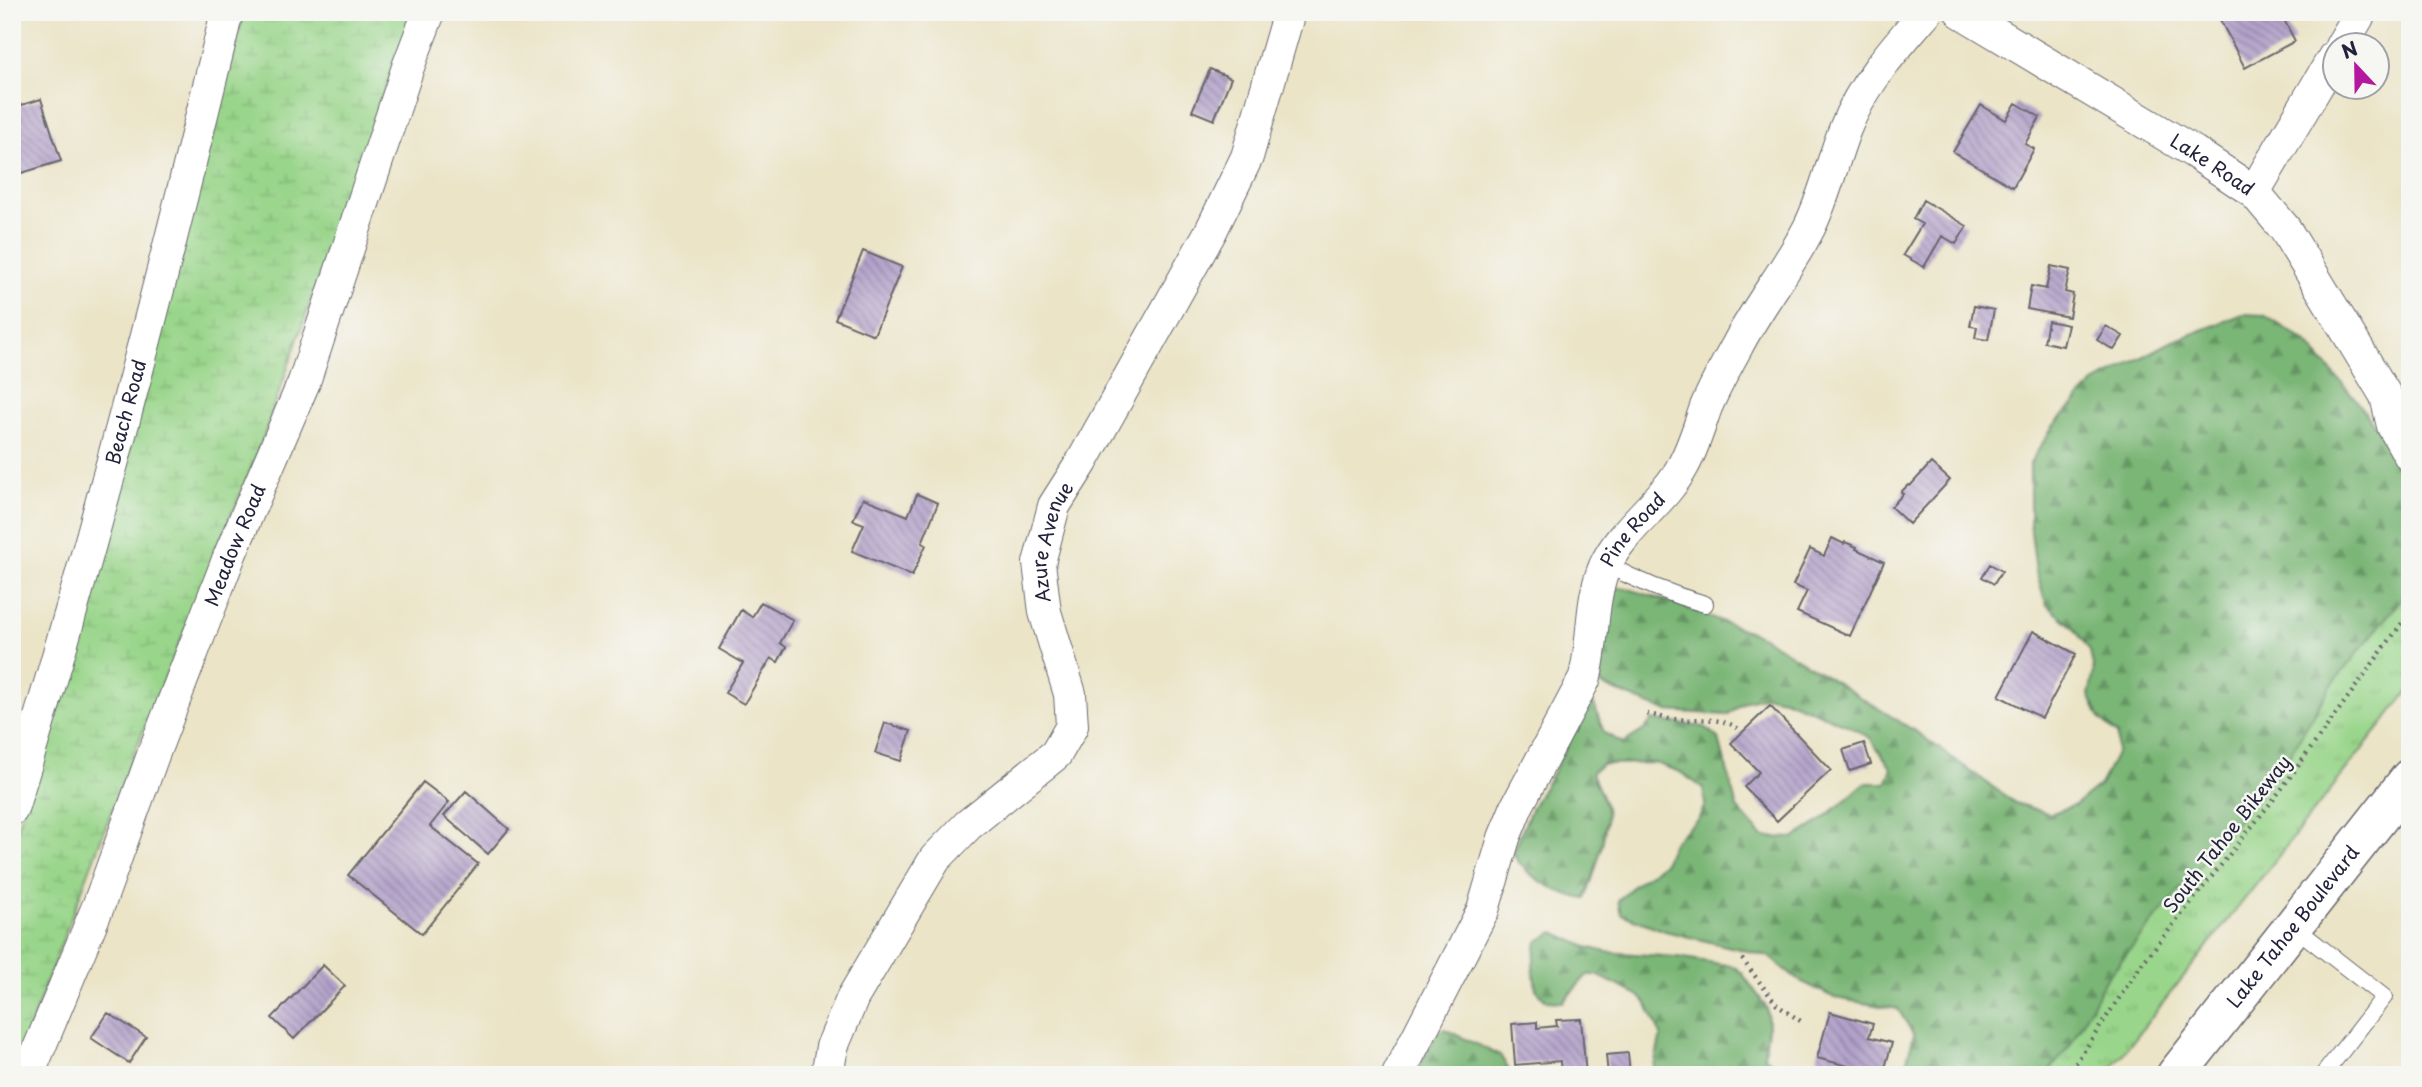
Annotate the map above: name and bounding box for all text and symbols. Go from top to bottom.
north arrow [2320,32,2390,102]
text: N [2337,34,2361,65]
street label: Lake Road [2165,126,2261,202]
street label: Beach Road [98,356,152,467]
street label: Azure Avenue [1024,476,1079,604]
street label: Meadow Road [197,479,272,610]
street label: Pine Road [1592,485,1671,571]
street label: South Tahoe Bikeway [2156,749,2297,918]
street label: Lake Tahoe Boulevard [2219,838,2365,1013]

